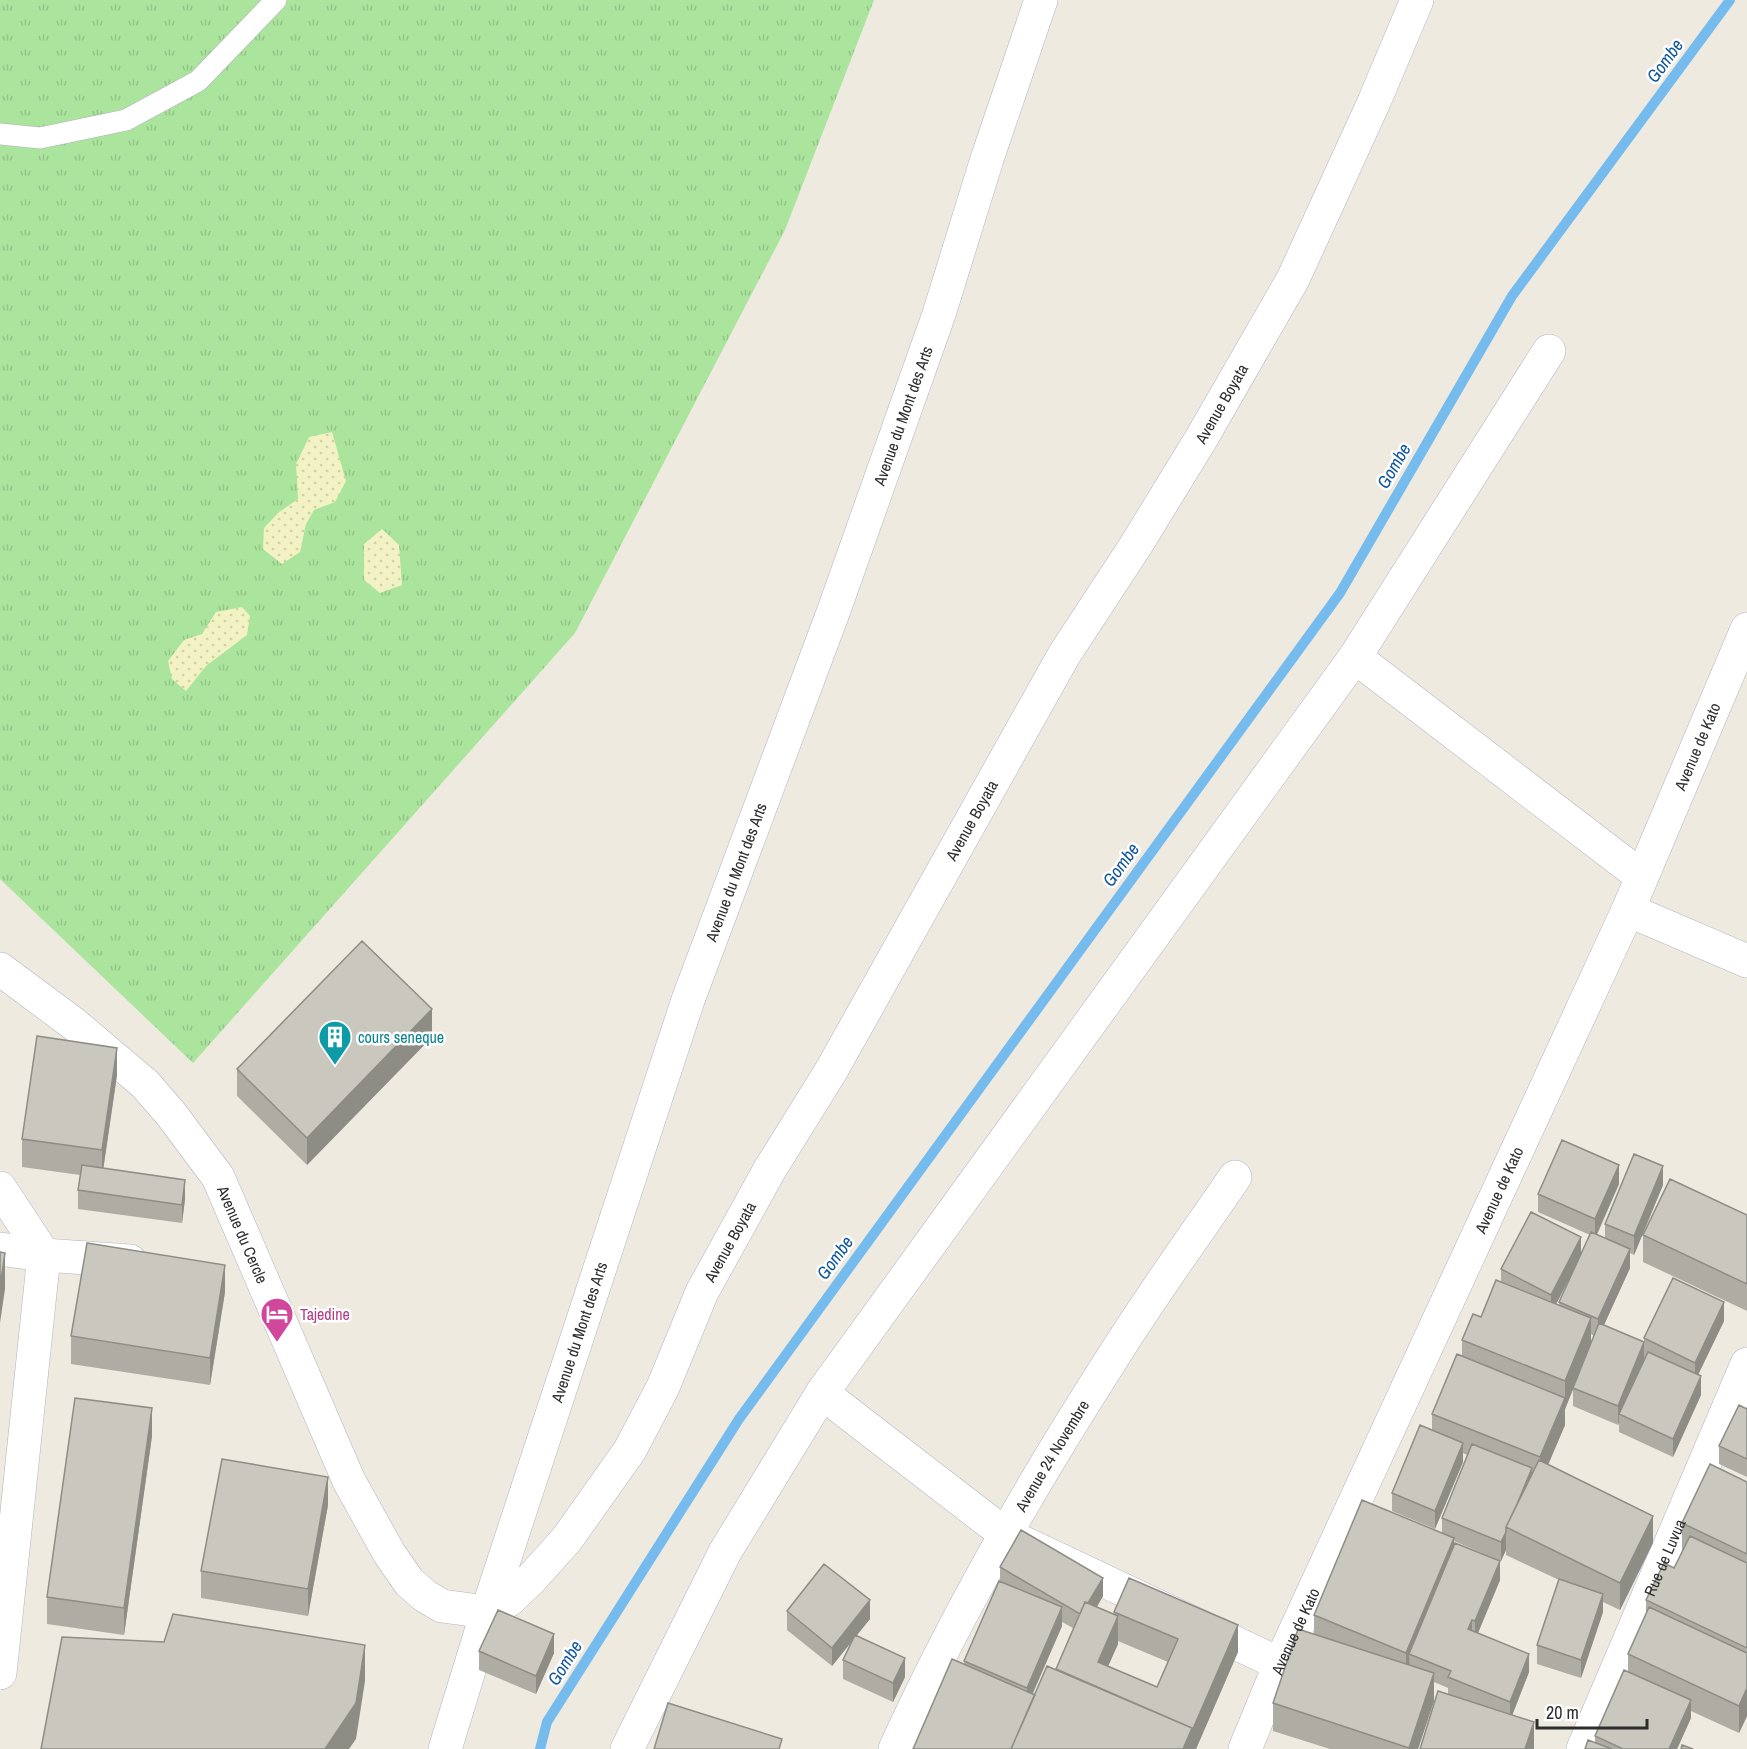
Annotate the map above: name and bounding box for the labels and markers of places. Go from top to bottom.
building icon: cours seneque [317,1019,353,1066]
place label: cours seneque [358,1026,444,1048]
hotel icon: Tajedine [259,1296,295,1343]
place label: Tajedine [300,1303,350,1325]

